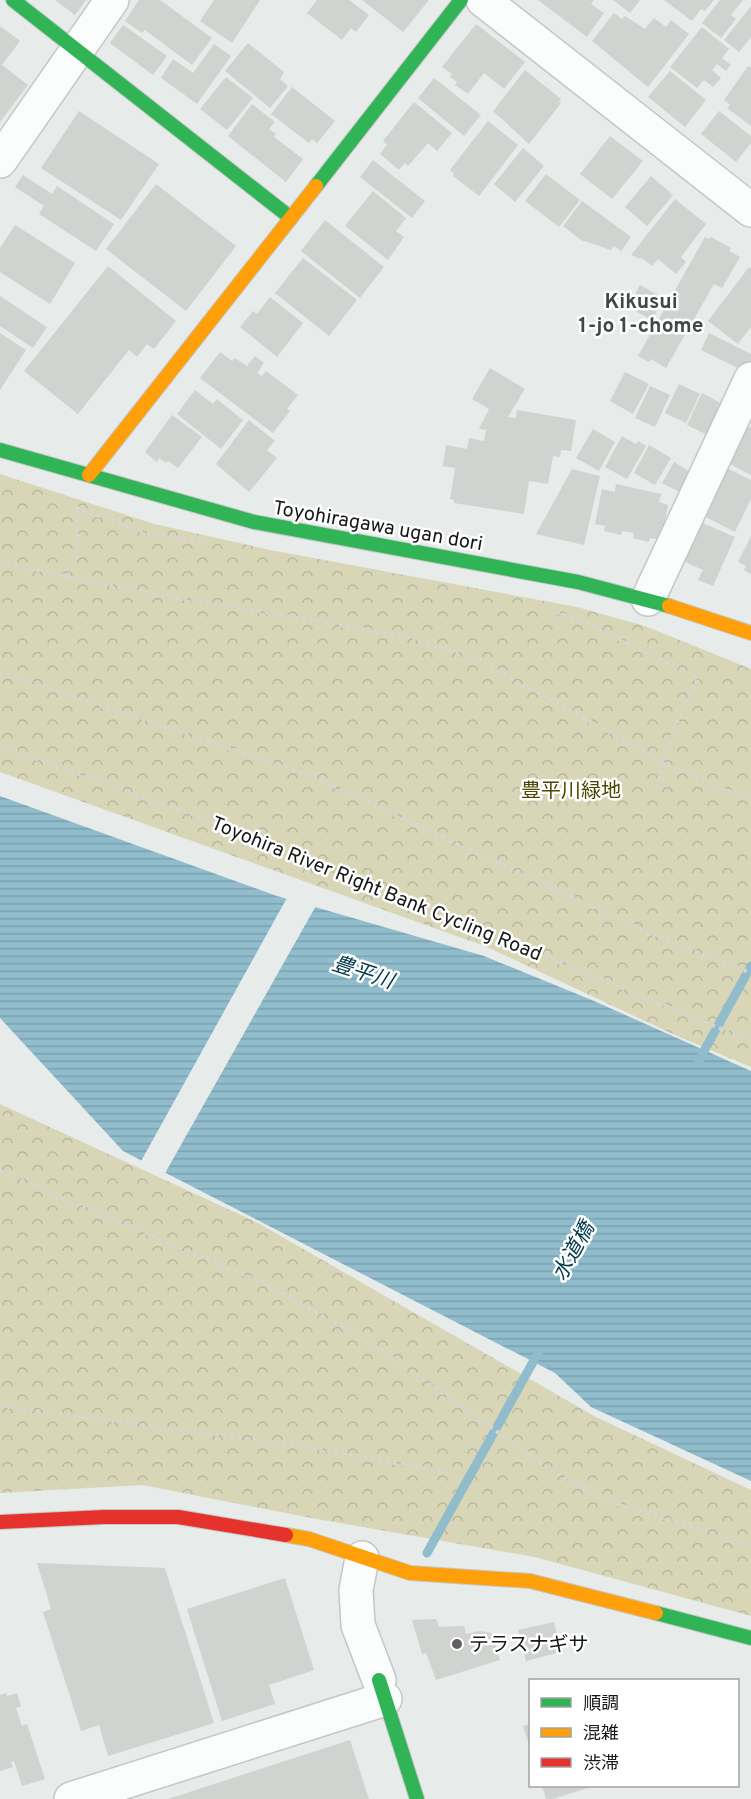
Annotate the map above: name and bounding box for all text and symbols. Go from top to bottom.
district label: Kikusui 1-jo 1-chome [578,289,704,340]
street label: Toyohiragawa ugan dori [271,496,485,558]
park label: 豊平川緑地 [521,779,621,805]
street label: Toyohira River Right Bank Cycling Road [207,811,545,968]
water label: 豊平川 [328,951,399,997]
water label: 水道橋 [547,1215,603,1286]
place label: テラスナギサ [469,1633,589,1659]
marker: テラスナギサ [450,1637,464,1651]
legend [529,1679,739,1787]
text: 順調 [583,1693,619,1716]
text: 混雑 [583,1723,619,1746]
text: 渋滞 [583,1753,619,1776]

